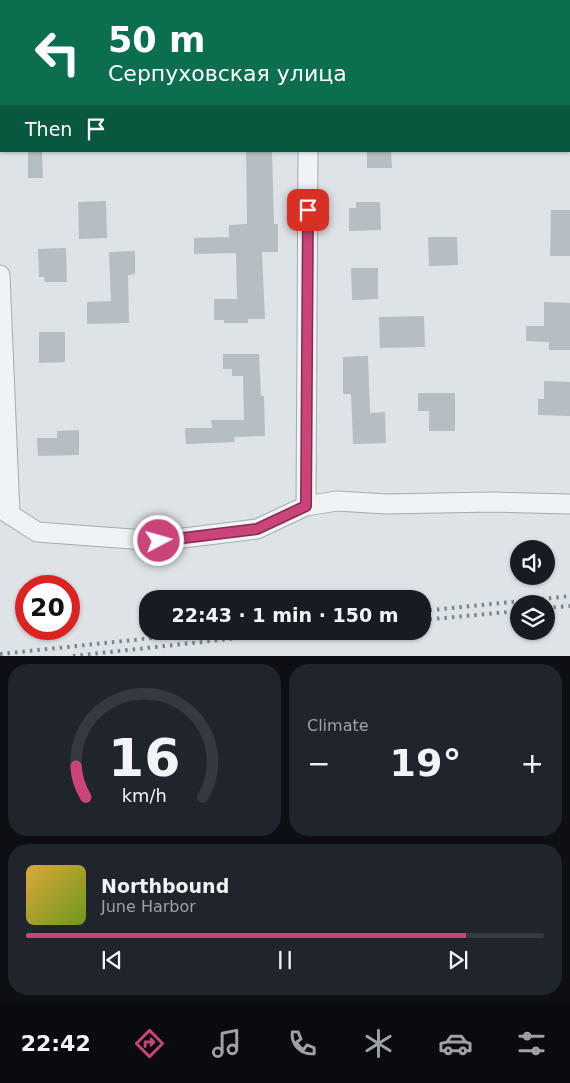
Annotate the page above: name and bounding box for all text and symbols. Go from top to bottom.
icon: left [25,20,90,85]
text: 50 m [108,20,205,60]
text: Серпуховская улица [108,61,347,86]
icon: arrive [82,115,110,143]
text: Then [25,118,72,140]
pin [287,189,329,231]
icon: arrive [294,196,322,224]
position arrow [132,514,184,566]
map controls [510,540,555,640]
button: sound [510,540,555,585]
speed limit sign: 20 [15,575,80,640]
button: layers [510,595,555,640]
text: 22:43 · 1 min · 150 m [171,604,399,626]
text: Climate [307,716,369,735]
text: 16 [108,728,181,788]
text: 19° [390,741,461,785]
text: − [307,747,330,780]
text: + [521,747,544,780]
text: km/h [122,785,167,806]
text: Northbound [101,875,229,897]
text: June Harbor [101,897,196,916]
icon: previous [98,946,126,974]
icon: pause [271,946,299,974]
icon: next [444,946,472,974]
icon: directions [132,1026,167,1061]
icon: music [209,1026,244,1061]
icon: phone [285,1026,320,1061]
icon: climate [361,1026,396,1061]
icon: car [438,1026,473,1061]
icon: filters [514,1026,549,1061]
text: 22:42 [21,1031,91,1056]

